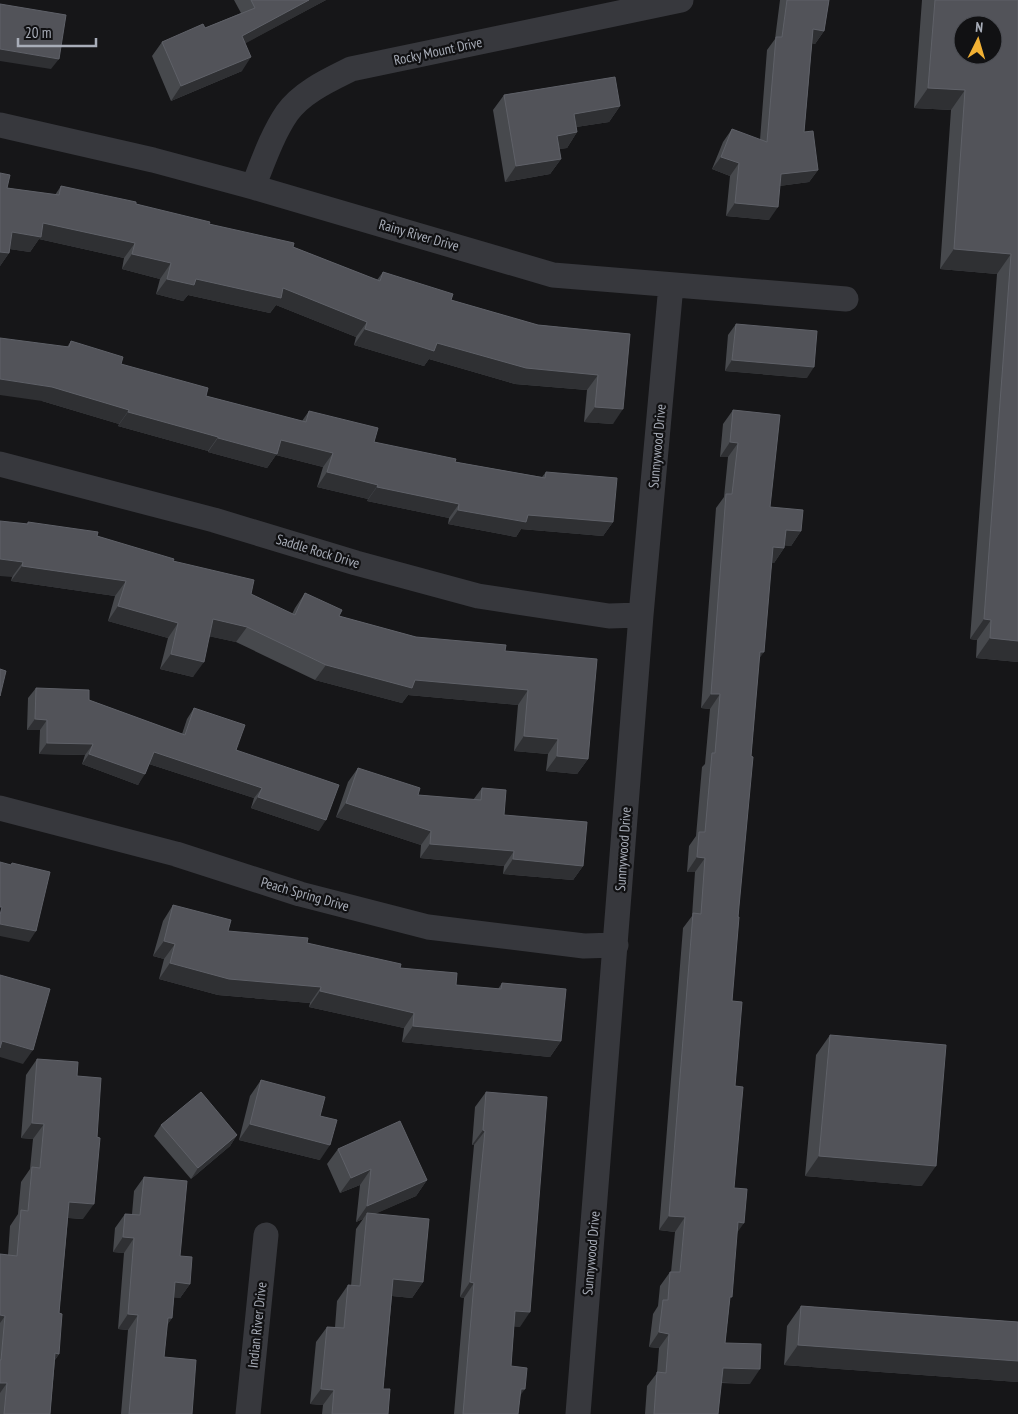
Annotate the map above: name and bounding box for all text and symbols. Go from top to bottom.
scale bar [18,15,95,47]
north arrow [953,15,1003,65]
text: N [975,18,984,36]
text: 20 m [25,23,51,42]
street label: Rocky Mount Drive [392,33,484,69]
street label: Rainy River Drive [377,215,461,255]
street label: Sunnywood Drive [644,403,670,489]
street label: Saddle Rock Drive [274,530,362,572]
street label: Sunnywood Drive [611,806,635,892]
street label: Peach Spring Drive [259,873,351,915]
street label: Sunnywood Drive [578,1210,604,1296]
street label: Indian River Drive [244,1281,270,1369]

